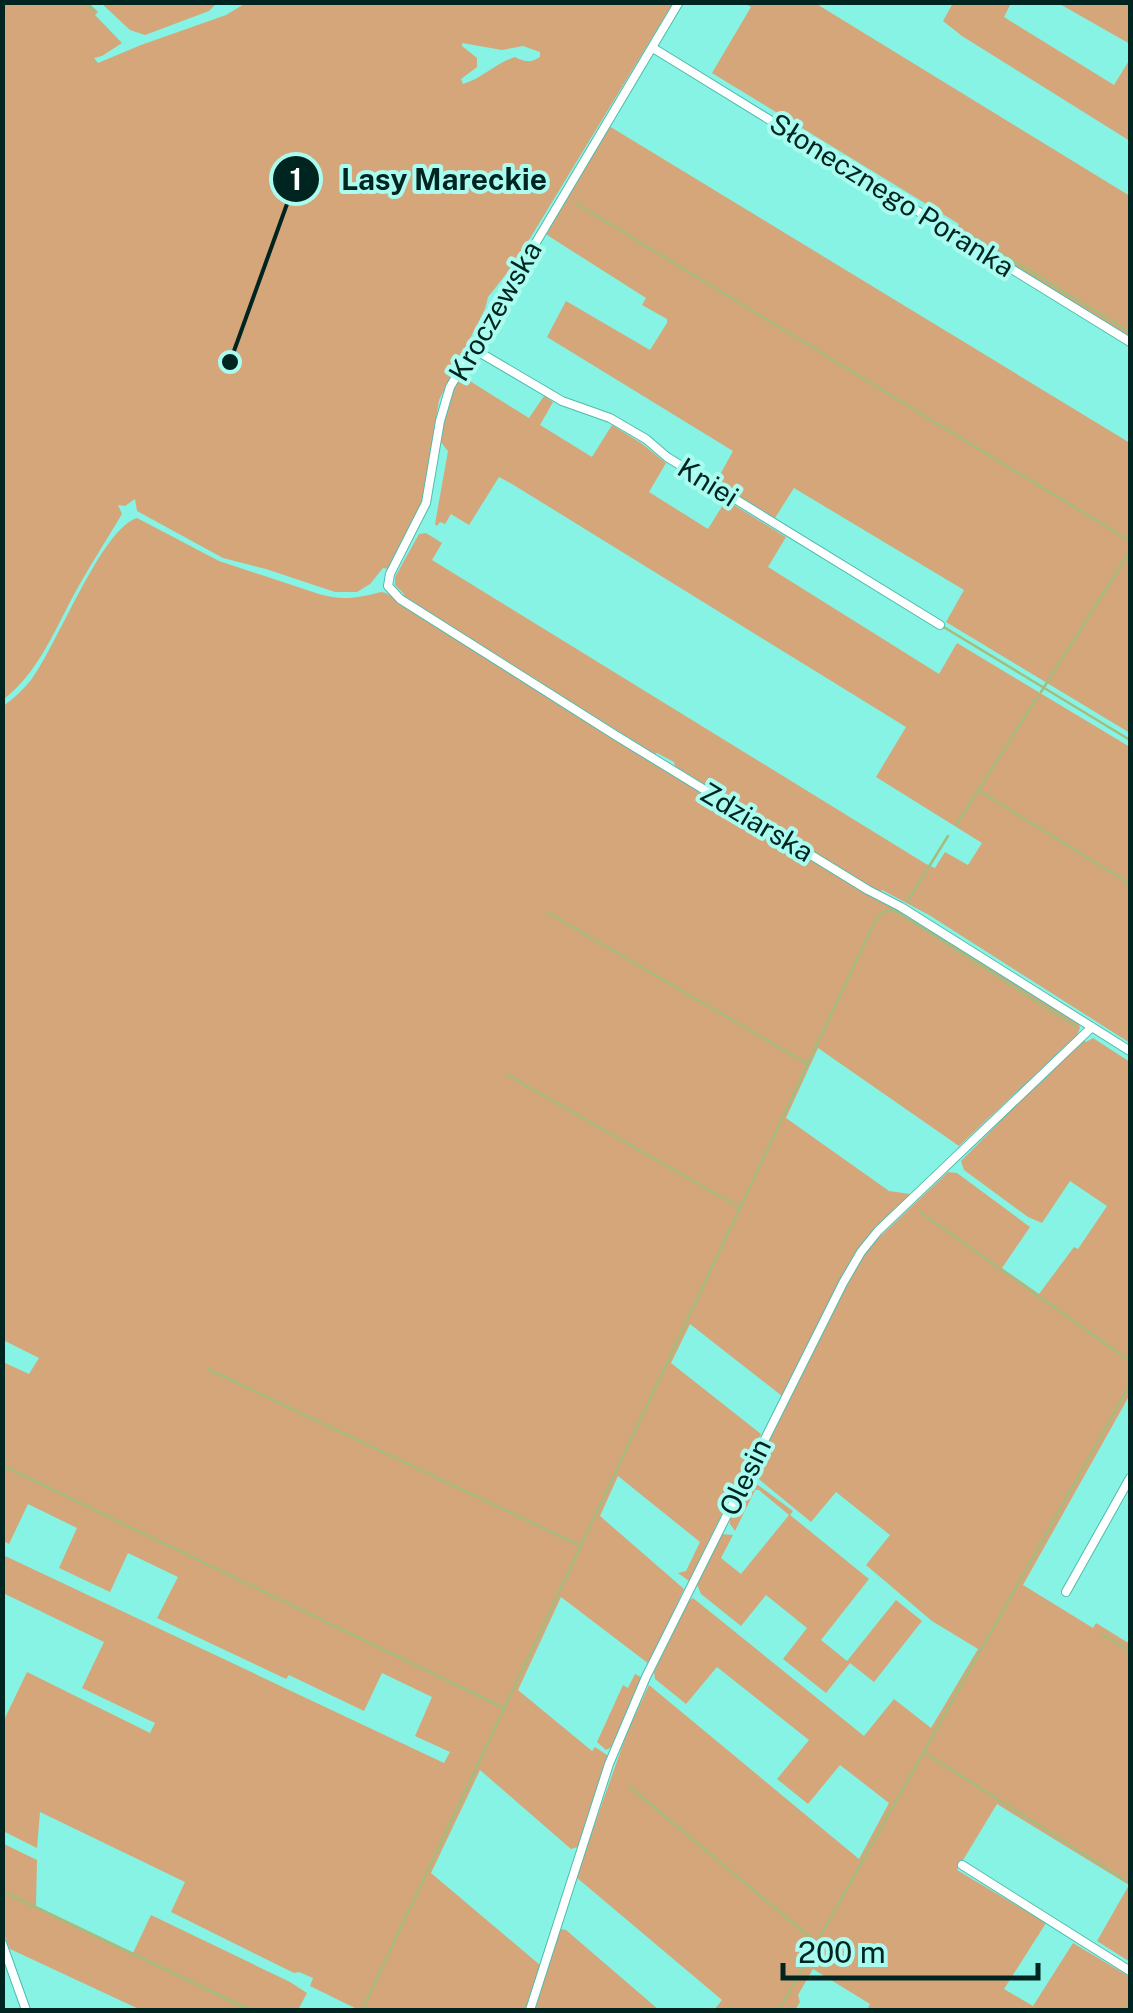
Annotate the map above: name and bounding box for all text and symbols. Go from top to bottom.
street label: Słonecznego Poranka [764,106,1020,283]
callout: Lasy Mareckie [271,149,567,209]
text: 1 [290,161,302,197]
text: Lasy Mareckie [341,161,547,197]
street label: Kroczewska [441,235,548,387]
street label: Kniei [672,450,745,513]
street label: Zdziarska [695,775,820,868]
street label: Olesin [712,1433,777,1521]
scale bar [783,1918,1038,1980]
text: 200 m [798,1934,886,1970]

